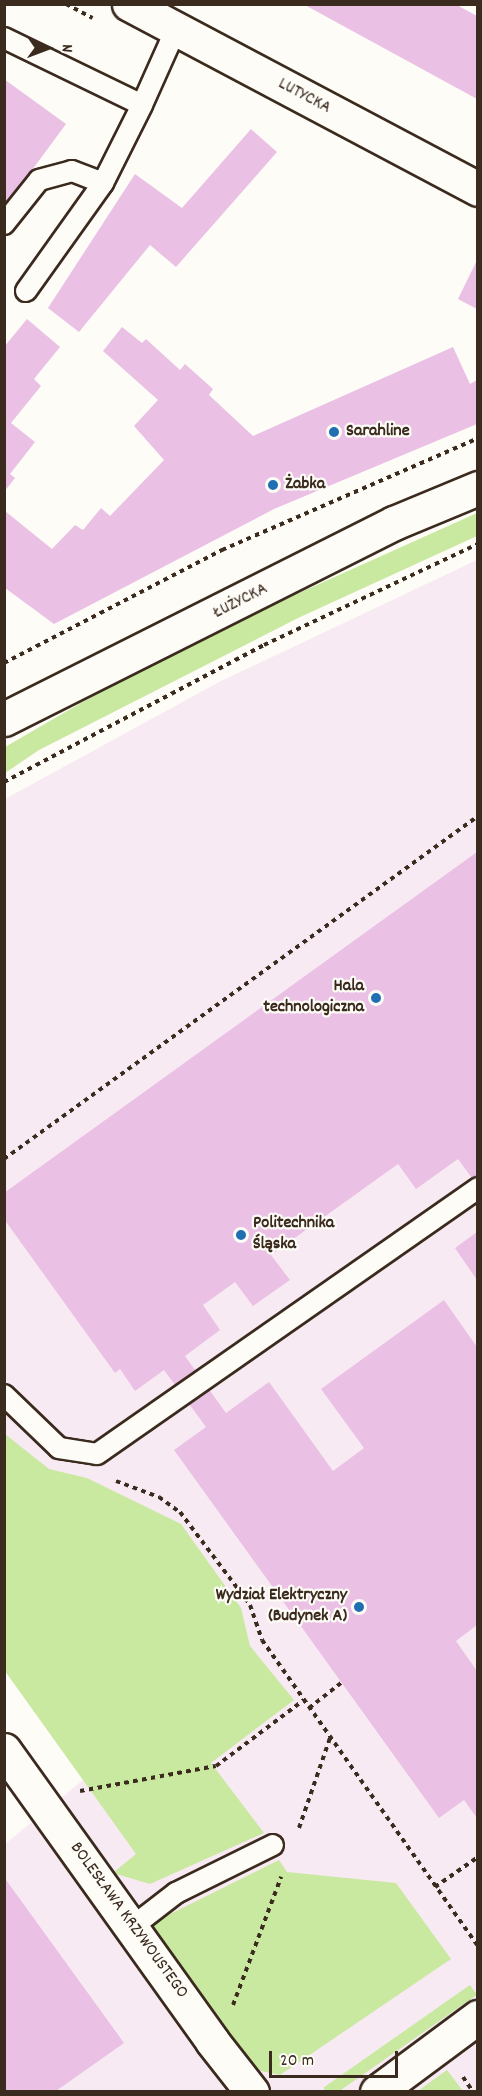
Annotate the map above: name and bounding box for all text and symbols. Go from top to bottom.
north arrow [18,18,78,78]
text: N [55,44,78,52]
street label: LUTYCKA [274,74,334,120]
place label: Sarahline [346,421,410,443]
marker: Sarahline [327,425,341,439]
place label: Żabka [285,474,325,496]
marker: Żabka [266,478,280,492]
street label: ŁUŻYCKA [210,579,272,625]
place label: Hala technologiczna [263,977,364,1020]
marker: Hala technologiczna [369,991,383,1005]
place label: Politechnika Śląska [253,1214,334,1256]
marker: Politechnika Śląska [234,1228,248,1242]
place label: Wydział Elektryczny (Budynek A) [216,1586,347,1628]
marker: Wydział Elektryczny (Budynek A) [352,1600,366,1614]
street label: BOLESŁAWA KRZYWOUSTEGO [64,1839,192,2003]
scale bar [272,2039,401,2077]
text: 20 m [280,2049,314,2074]

